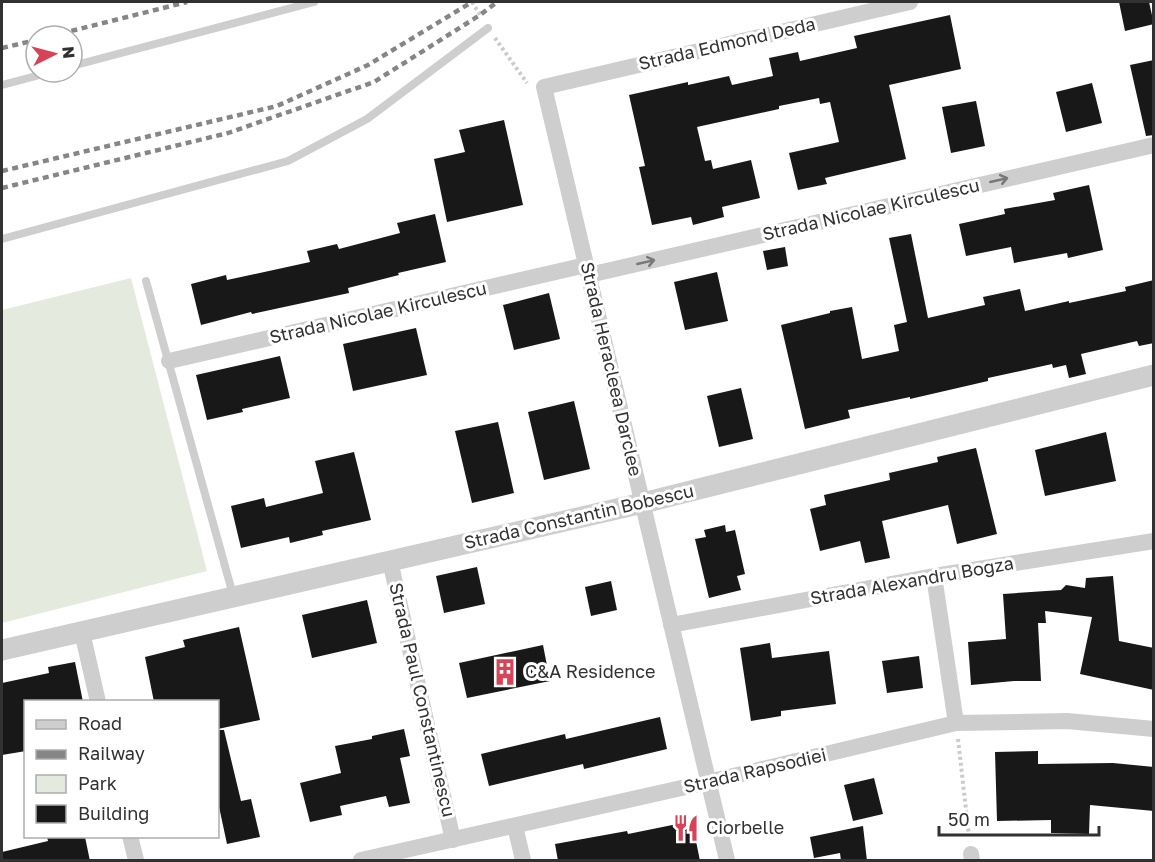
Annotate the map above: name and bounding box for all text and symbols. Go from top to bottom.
street label: Strada Edmond Deda [636,12,817,74]
north arrow [24,24,84,84]
text: N [58,45,79,60]
street label: Strada Nicolae Kirculescu [760,173,981,245]
one-way arrow [990,174,1009,186]
one-way arrow [636,256,655,267]
street label: Strada Heracleea Darclee [577,260,647,478]
street label: Strada Nicolae Kirculescu [267,276,488,348]
street label: Strada Constantin Bobescu [462,479,696,553]
street label: Strada Alexandru Bogza [808,551,1015,609]
street label: Strada Paul Constantinescu [385,581,461,819]
building icon: C&A Residence [490,657,520,687]
place label: C&A Residence [525,660,656,682]
legend [24,700,219,838]
text: Road [78,712,122,734]
text: Railway [78,742,145,764]
street label: Strada Rapsodiei [681,743,828,797]
text: Park [78,772,117,794]
scale bar [939,799,1100,837]
text: Building [78,802,149,824]
text: 50 m [948,808,990,830]
restaurant icon: Ciorbelle [671,813,701,843]
place label: Ciorbelle [706,816,784,838]

